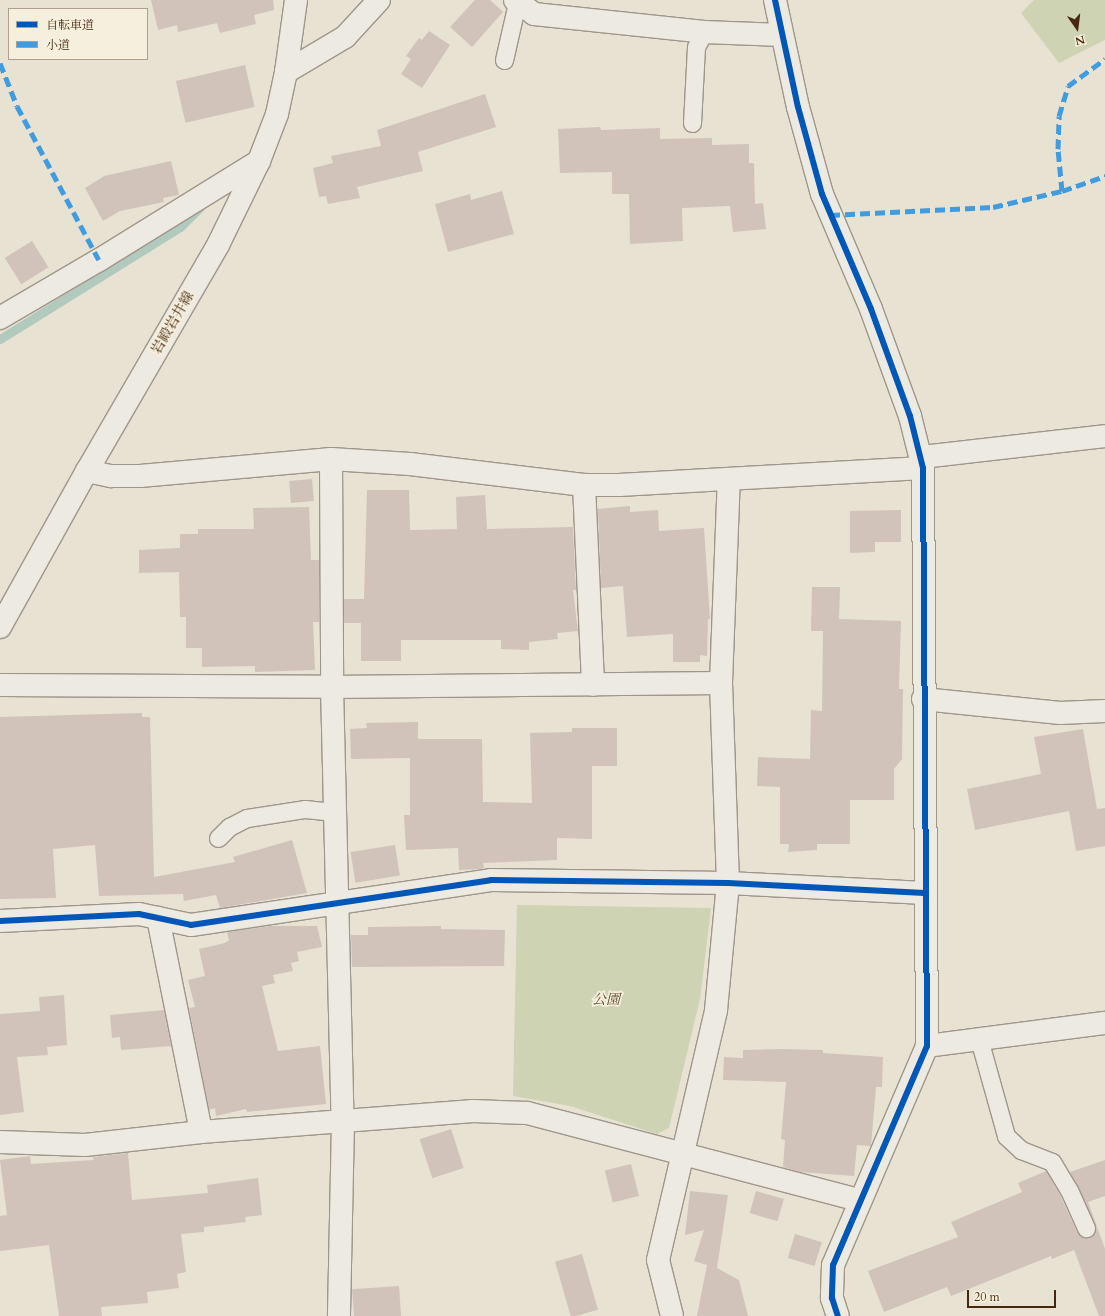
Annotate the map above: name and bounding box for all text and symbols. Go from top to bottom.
legend [8,8,148,60]
north arrow [1057,8,1097,48]
text: 自転車道 [46,17,94,33]
text: N [1074,32,1086,49]
text: 小道 [46,37,70,53]
street label: 岩殿岩井線 [148,288,198,358]
park label: 公園 [592,992,620,1008]
scale bar [969,1282,1058,1308]
text: 20 m [974,1289,1000,1305]

